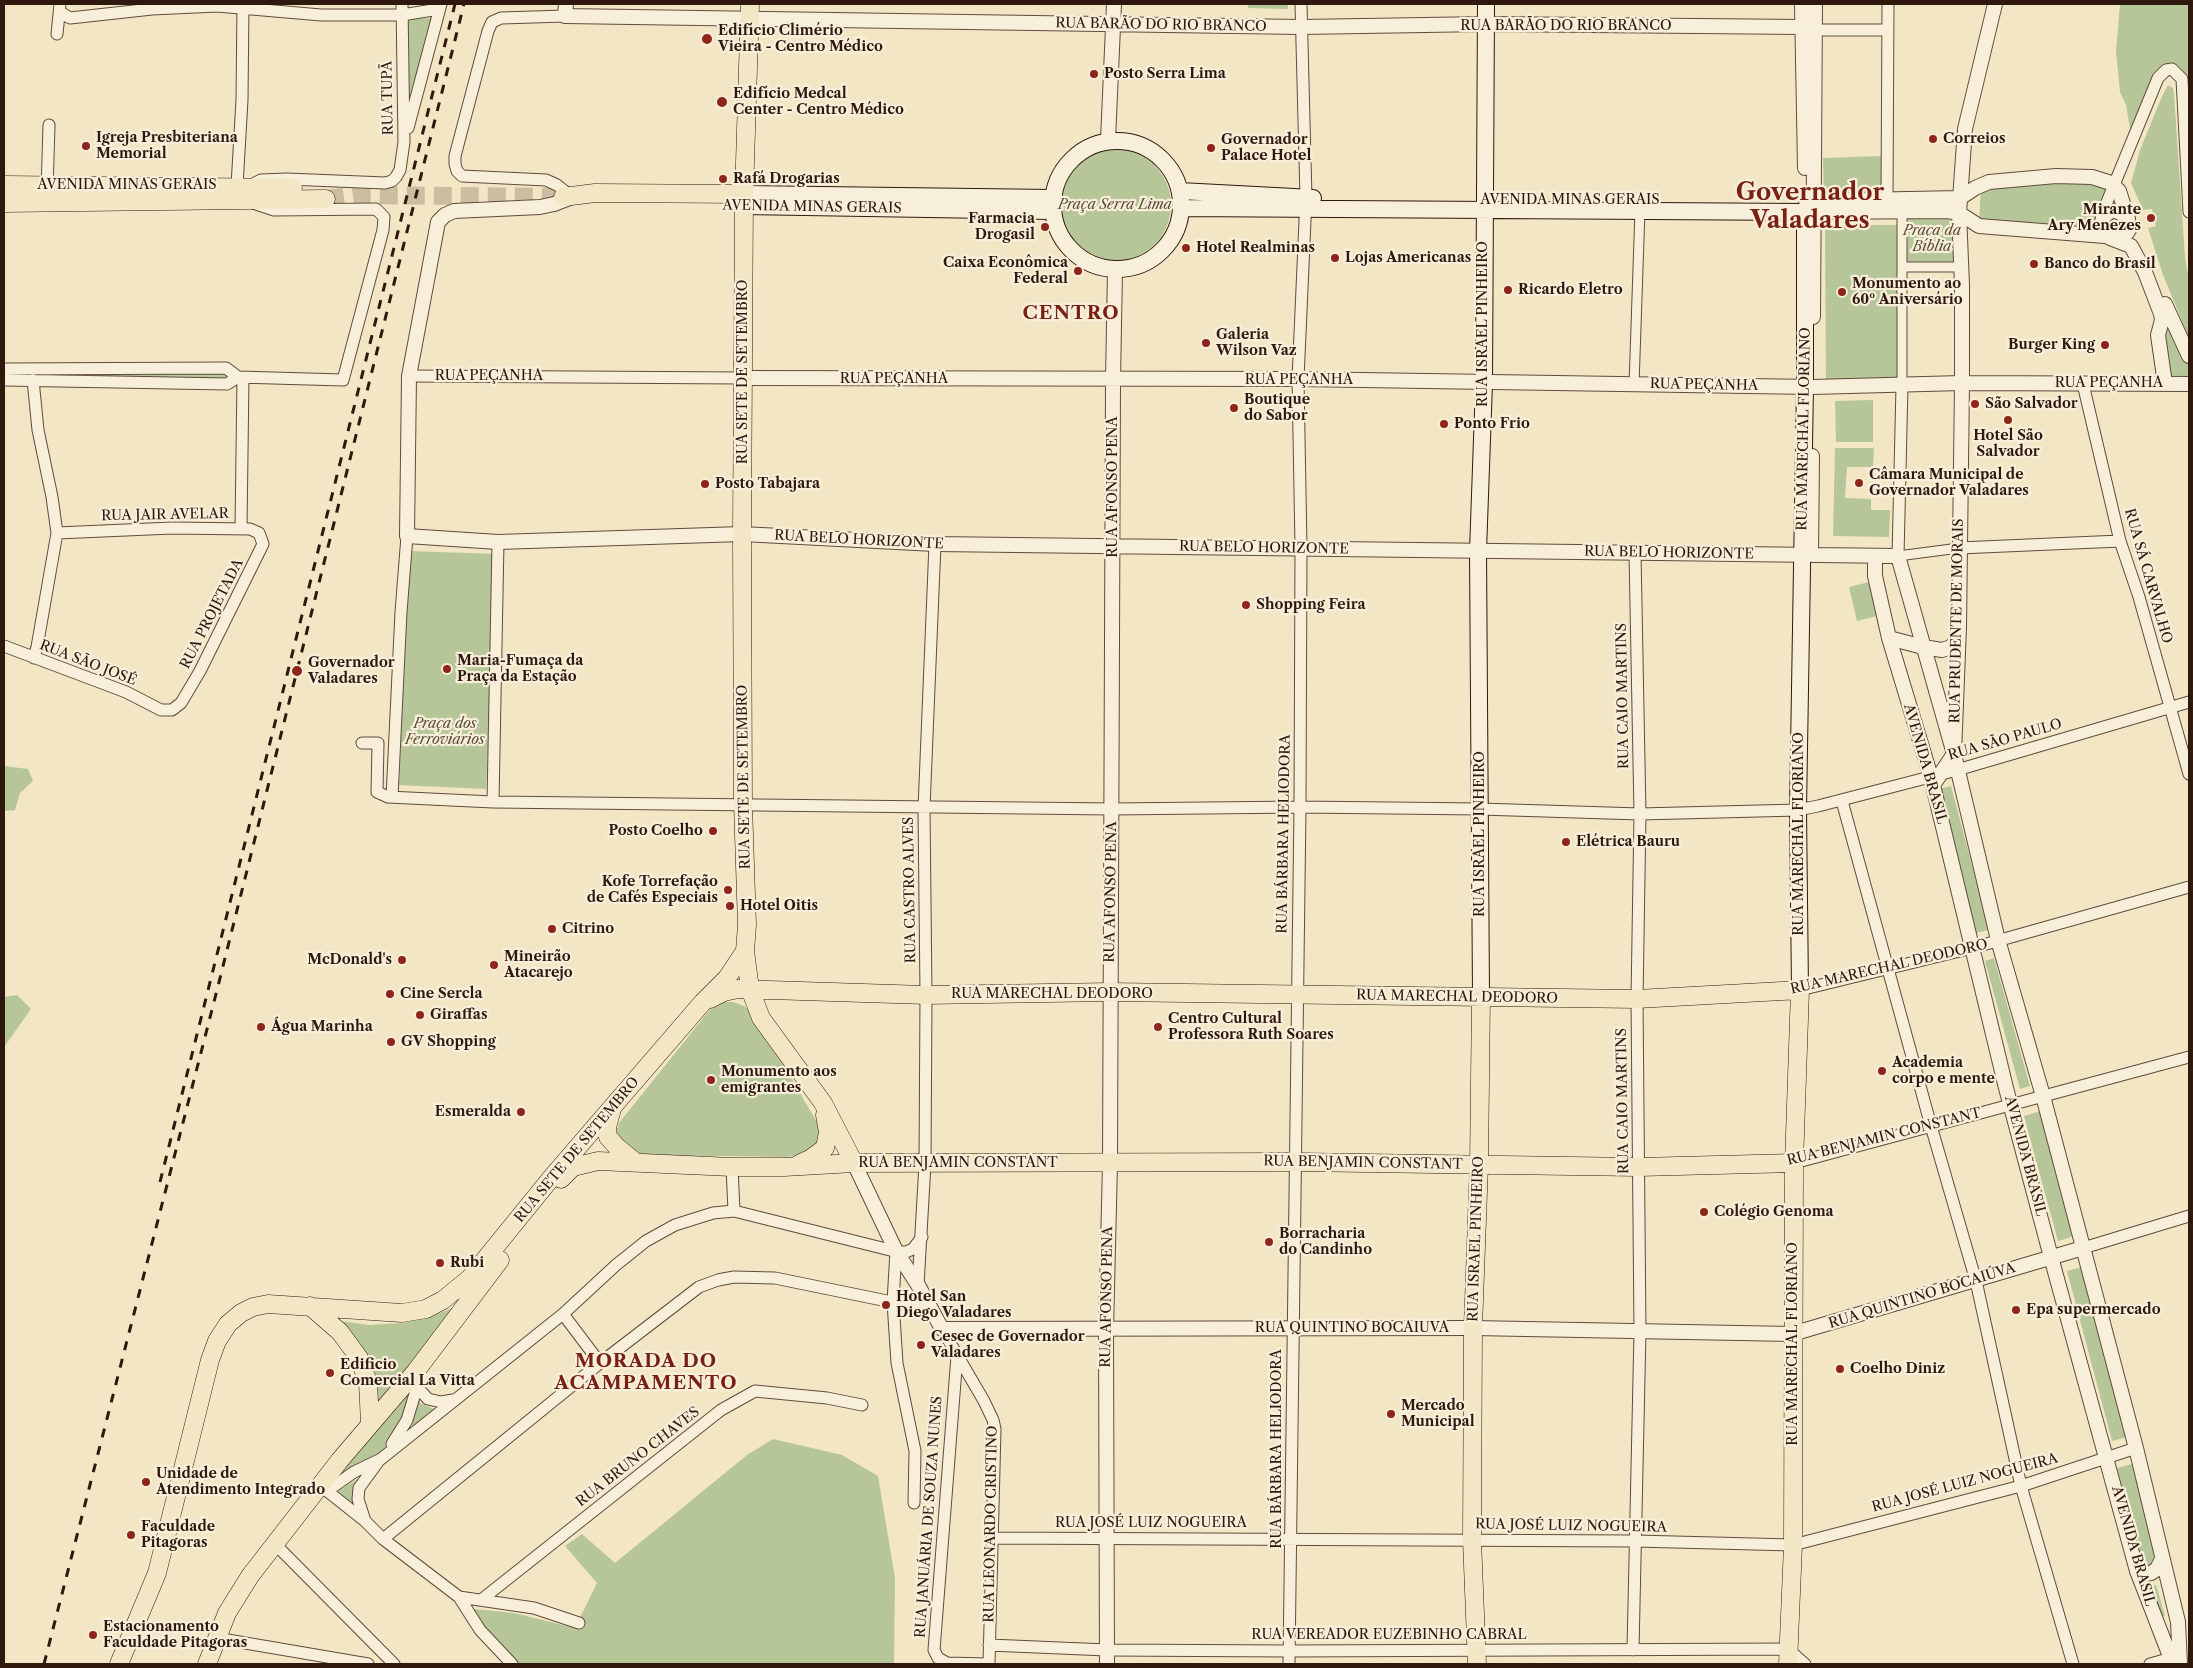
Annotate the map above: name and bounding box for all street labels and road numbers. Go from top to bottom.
street label: RUA BARÃO DO RIO BRANCO [1055,15,1267,35]
street label: RUA BARÃO DO RIO BRANCO [1460,18,1672,34]
street label: RUA TUPÃ [379,61,397,135]
street label: AVENIDA MINAS GERAIS [37,177,217,193]
street label: AVENIDA MINAS GERAIS [1480,192,1660,208]
street label: AVENIDA MINAS GERAIS [722,197,902,217]
street label: RUA ISRAEL PINHEIRO [1475,241,1491,407]
street label: RUA SETE DE SETEMBRO [735,280,751,464]
street label: RUA MARECHAL FLORIANO [1794,327,1814,531]
street label: RUA PEÇANHA [435,368,543,384]
street label: RUA PEÇANHA [840,371,948,387]
street label: RUA PEÇANHA [1245,372,1353,388]
street label: RUA PEÇANHA [2055,375,2163,391]
street label: RUA PEÇANHA [1650,376,1758,394]
street label: RUA AFONSO PENA [1105,416,1121,558]
street label: RUA JAIR AVELAR [101,505,229,525]
street label: RUA SÁ CARVALHO [2121,507,2175,645]
street label: RUA PRUDENTE DE MORAIS [1947,518,1967,724]
street label: RUA BELO HORIZONTE [774,527,944,553]
street label: RUA BELO HORIZONTE [1179,538,1349,558]
street label: RUA BELO HORIZONTE [1584,543,1754,563]
street label: RUA PROJETADA [177,556,247,672]
street label: RUA CAIO MARTINS [1613,623,1633,769]
street label: RUA SÃO JOSÉ [37,637,139,689]
street label: RUA SETE DE SETEMBRO [734,684,754,870]
street label: AVENIDA BRASIL [1900,702,1950,826]
street label: RUA SÃO PAULO [1946,716,2064,764]
street label: RUA MARECHAL FLORIANO [1791,732,1807,936]
street label: RUA BÁRBARA HELIODORA [1274,734,1294,934]
street label: RUA ISRAEL PINHEIRO [1472,751,1488,917]
street label: RUA CASTRO ALVES [900,817,920,963]
street label: RUA AFONSO PENA [1101,821,1121,963]
street label: RUA MARECHAL DEODORO [1789,936,1989,998]
street label: RUA MARECHAL DEODORO [951,986,1153,1002]
street label: RUA MARECHAL DEODORO [1356,987,1558,1007]
street label: RUA CAIO MARTINS [1613,1028,1633,1174]
street label: RUA SETE DE SETEMBRO [511,1074,643,1226]
street label: AVENIDA BRASIL [2001,1094,2049,1218]
street label: RUA BENJAMIN CONSTANT [1785,1105,1983,1169]
street label: RUA BENJAMIN CONSTANT [1263,1153,1463,1173]
street label: RUA BENJAMIN CONSTANT [858,1155,1058,1171]
street label: RUA ISRAEL PINHEIRO [1465,1156,1487,1322]
street label: RUA AFONSO PENA [1097,1226,1117,1368]
street label: RUA MARECHAL FLORIANO [1785,1242,1801,1446]
street label: RUA QUINTINO BOCAIÚVA [1827,1260,2017,1332]
street label: RUA QUINTINO BOCAIUVA [1255,1320,1449,1336]
street label: RUA BÁRBARA HELIODORA [1269,1349,1285,1549]
street label: RUA JANUÁRIA DE SOUZA NUNES [912,1395,946,1639]
street label: RUA BRUNO CHAVES [573,1404,703,1510]
street label: RUA LEONARDO CRISTINO [981,1425,1001,1623]
street label: RUA JOSÉ LUIZ NOGUEIRA [1870,1450,2060,1516]
street label: AVENIDA BRASIL [2108,1484,2158,1608]
street label: RUA JOSÉ LUIZ NOGUEIRA [1055,1515,1247,1531]
street label: RUA JOSÉ LUIZ NOGUEIRA [1475,1516,1667,1536]
street label: RUA VEREADOR EUZEBINHO CABRAL [1251,1627,1527,1643]

